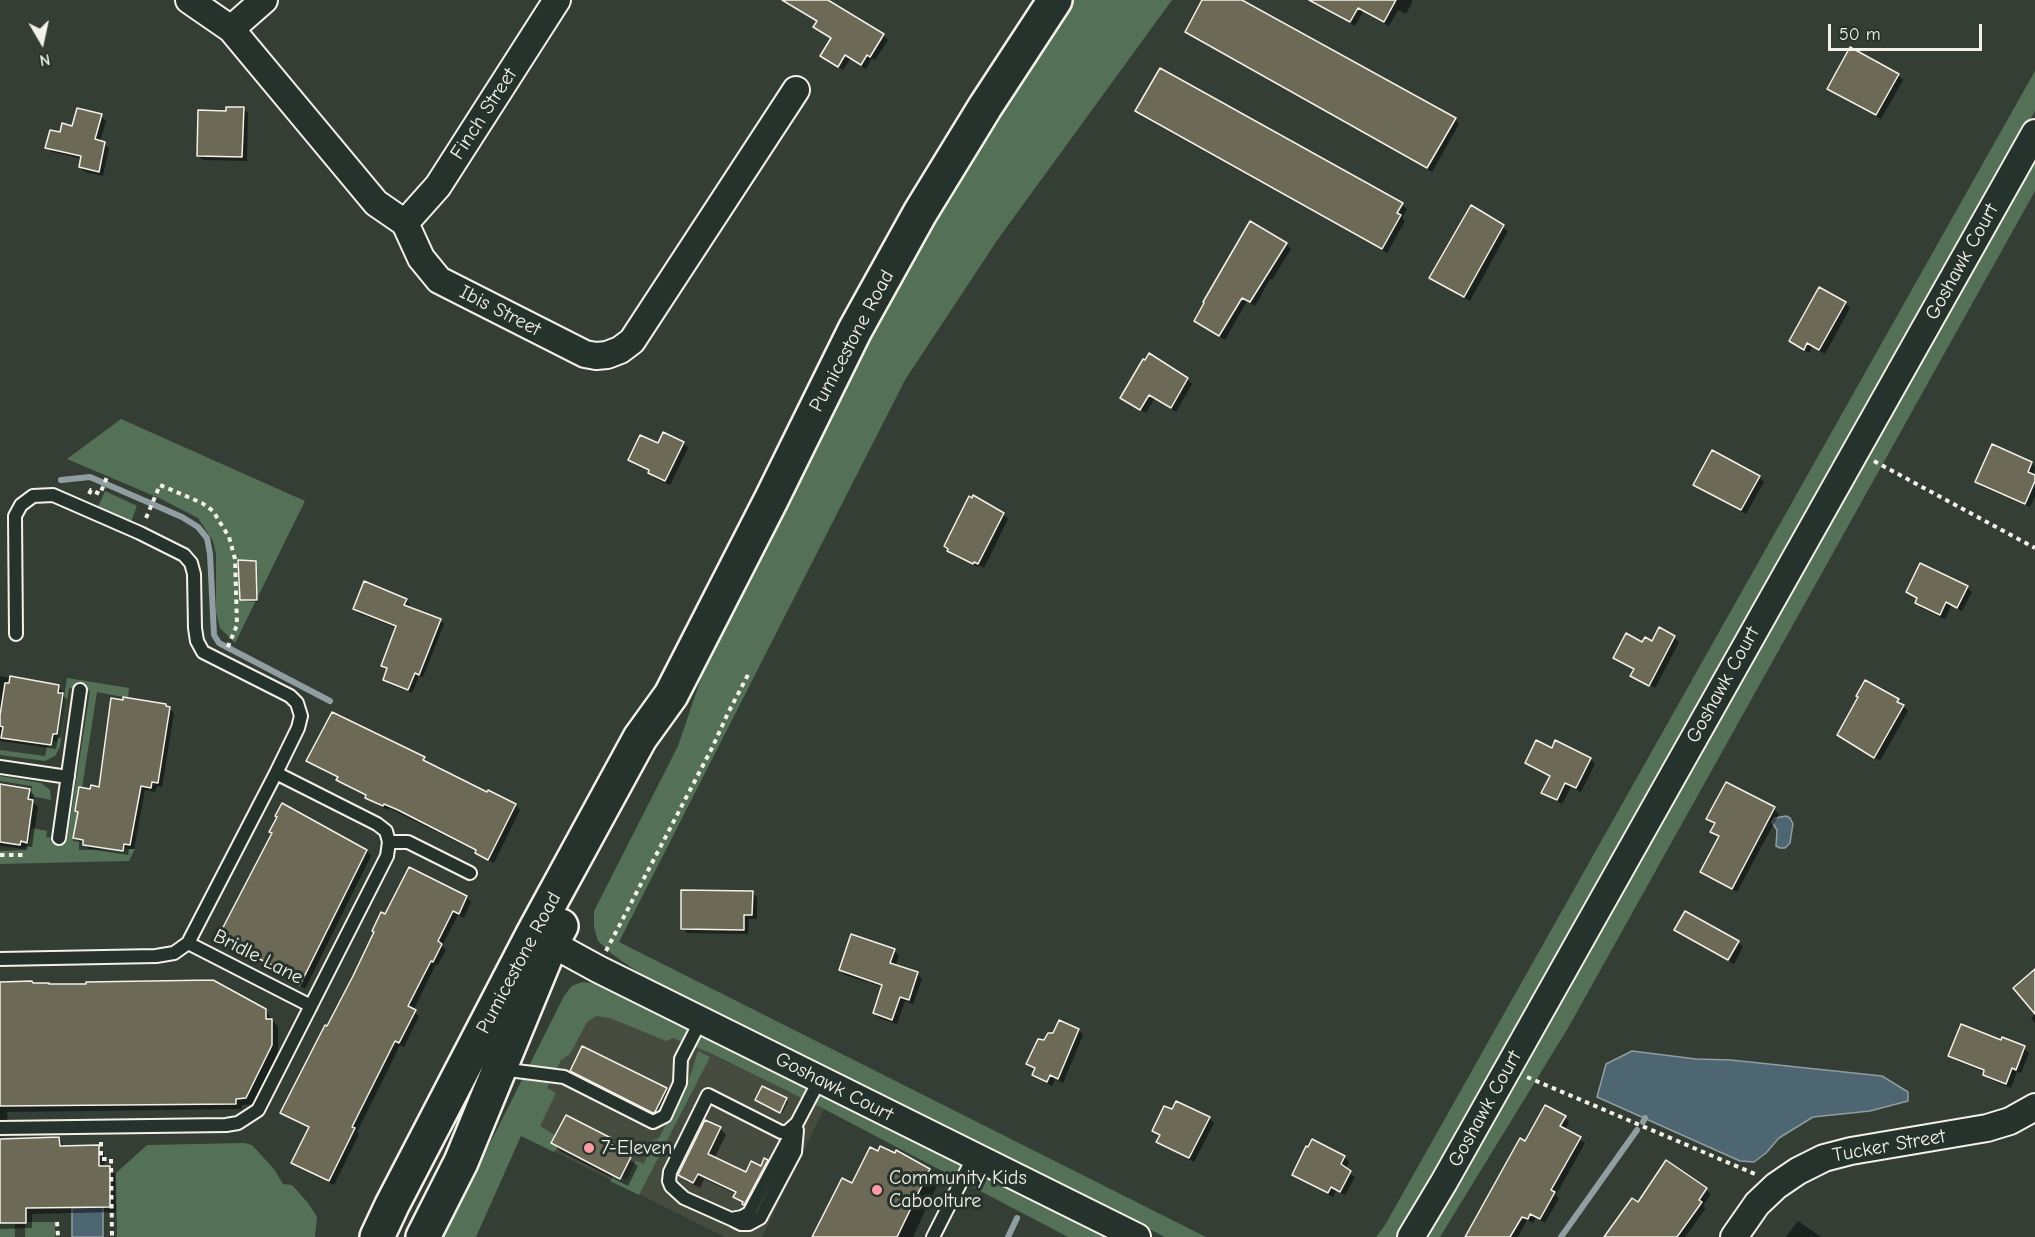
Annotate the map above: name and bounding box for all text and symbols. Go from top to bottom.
north arrow [12,12,72,72]
scale bar [1831,12,1986,50]
text: 50 m [1839,24,1881,45]
text: N [38,50,51,69]
street label: Finch Street [446,64,522,164]
street label: Goshawk Court [1920,200,2004,324]
street label: Pumicestone Road [805,266,899,416]
street label: Ibis Street [455,280,545,342]
street label: Goshawk Court [1681,623,1765,747]
street label: Pumicestone Road [472,888,566,1038]
street label: Bridle Lane [209,924,307,990]
street label: Goshawk Court [771,1047,897,1127]
street label: Goshawk Court [1443,1047,1527,1171]
street label: Tucker Street [1831,1124,1947,1168]
place label: 7-Eleven [601,1136,672,1160]
marker: 7-Eleven [582,1141,596,1155]
place label: Community Kids Caboolture [889,1166,1027,1213]
marker: Community Kids Caboolture [870,1183,884,1197]

